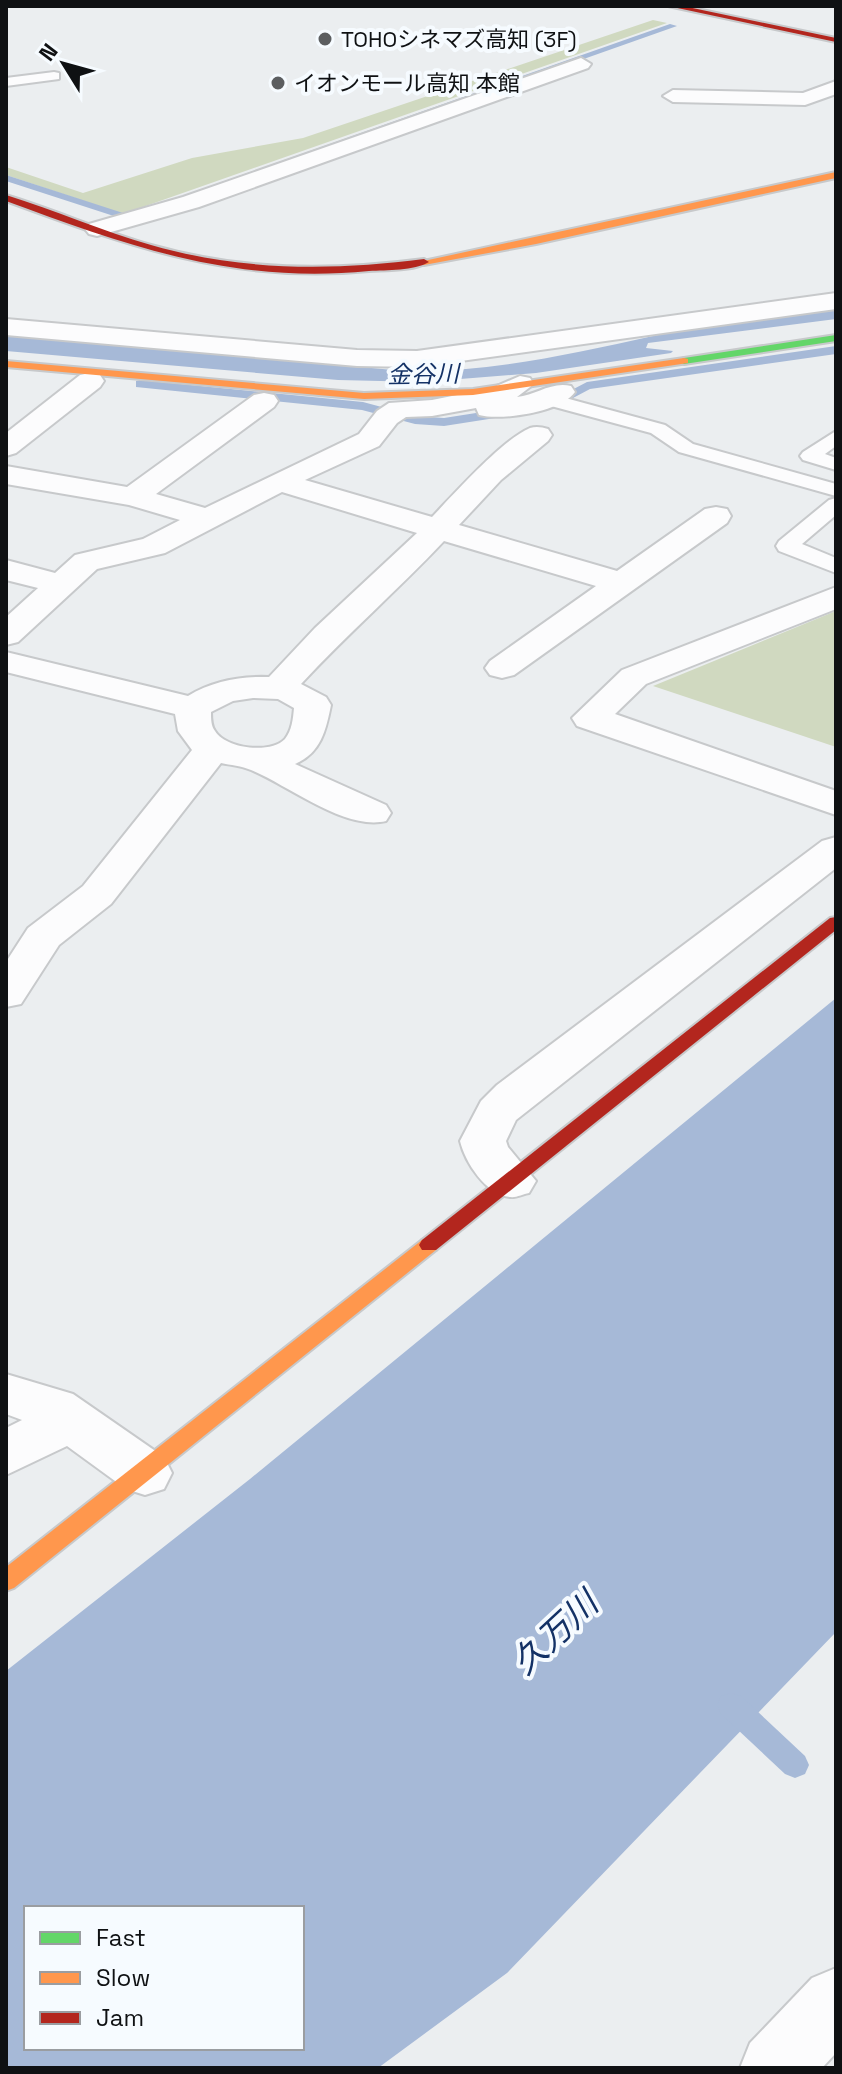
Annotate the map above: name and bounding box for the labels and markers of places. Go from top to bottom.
place label: TOHOシネマズ高知 (3F) [341,25,577,53]
marker: TOHOシネマズ高知 (3F) [316,30,334,48]
place label: イオンモール高知 本館 [294,69,520,97]
marker: イオンモール高知 本館 [269,74,287,92]

